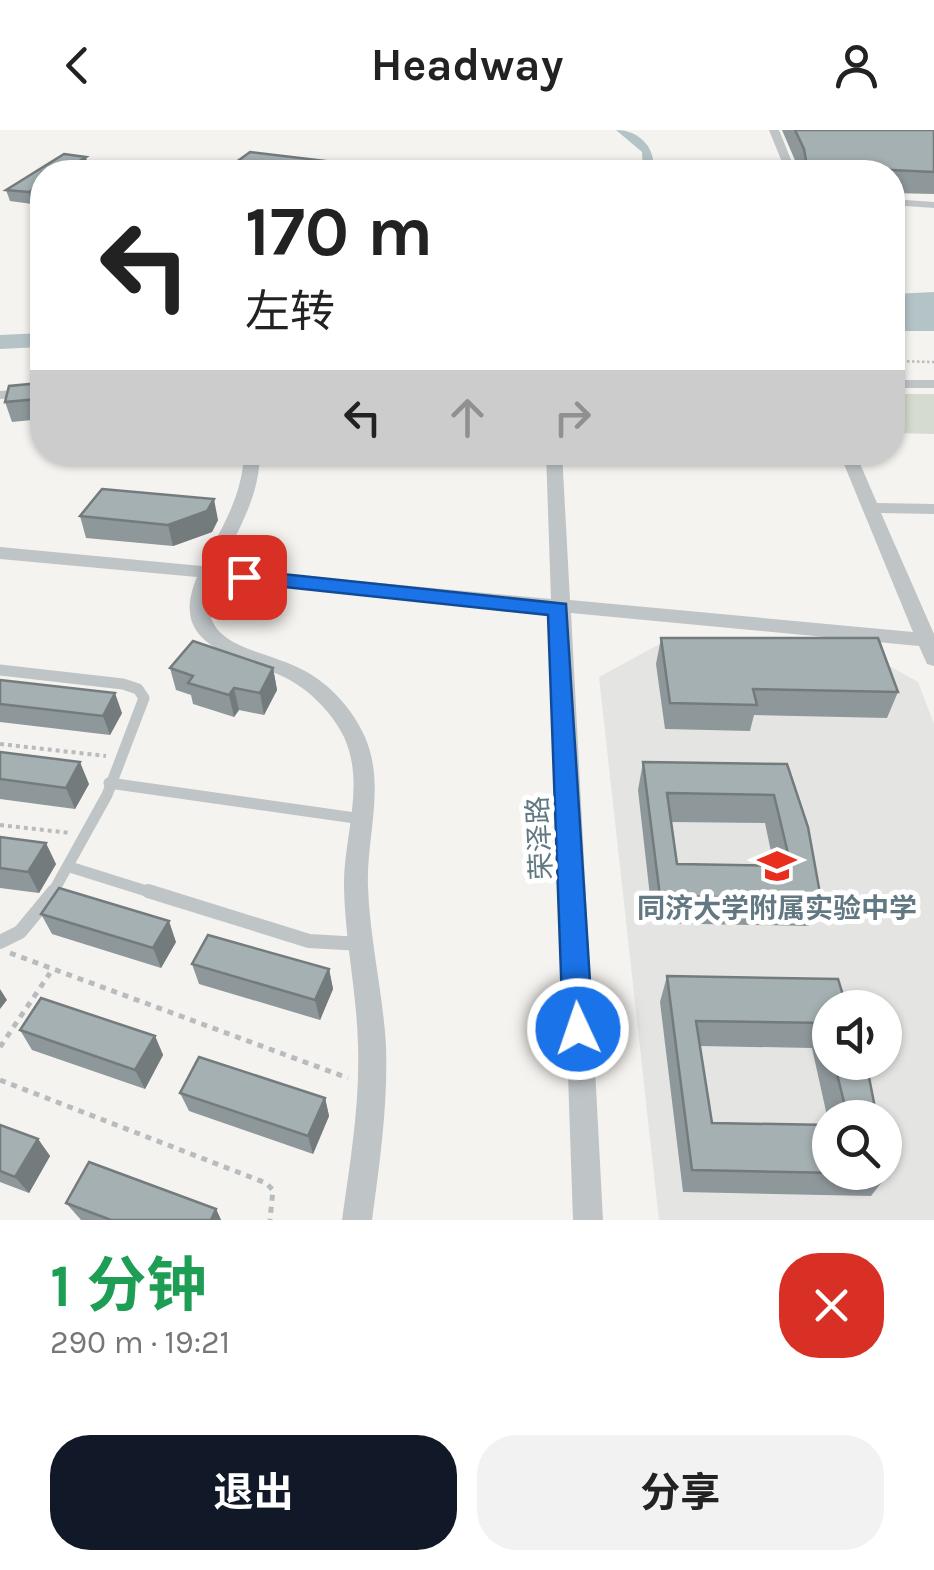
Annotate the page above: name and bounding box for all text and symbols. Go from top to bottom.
icon: back [50,38,105,93]
icon: person [829,38,884,93]
text: Headway [371,39,563,91]
text: 170 m [245,191,433,273]
icon: left [80,200,210,330]
text: 左转 [245,286,335,338]
icon: left [335,390,390,445]
icon: ahead [440,390,495,445]
icon: right [545,390,600,445]
pin [202,535,287,620]
icon: arrive [217,550,272,605]
street label: 荣泽路 [521,795,558,881]
school or university icon: 同济大学附属实验中学 [756,845,798,887]
place label: 同济大学附属实验中学 [637,892,917,925]
position arrow [526,977,630,1081]
map controls [812,990,902,1190]
button: sound [812,990,902,1080]
button: search [812,1100,902,1190]
text: 1 分钟 [50,1251,207,1321]
button: close [779,1253,884,1358]
text: 290 m · 19:21 [50,1324,230,1361]
button: 退出 [50,1435,457,1550]
button: 分享 [477,1435,884,1550]

